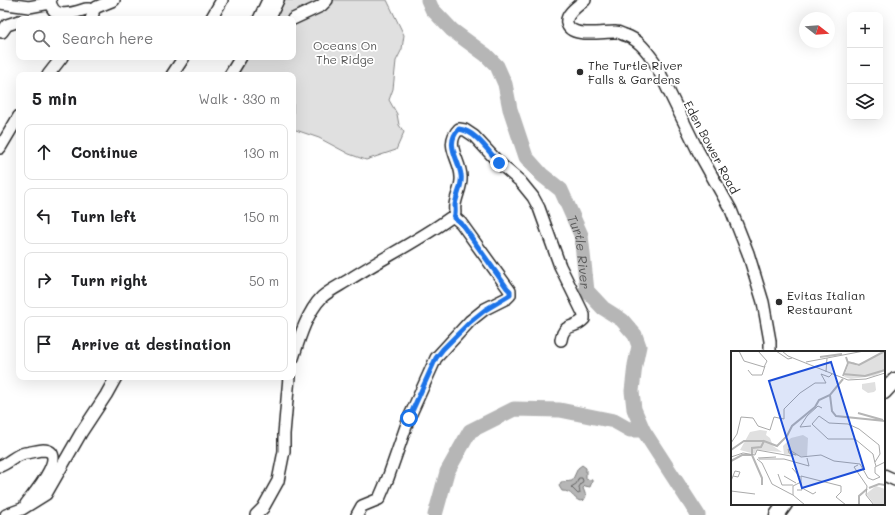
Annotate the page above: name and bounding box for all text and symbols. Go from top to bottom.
north arrow [799,12,835,48]
map controls [847,12,883,120]
button: + [847,12,883,48]
search box [16,16,296,60]
icon: search [30,27,52,49]
text: Search here [62,28,153,48]
park label: Oceans On The Ridge [313,37,377,67]
button: − [847,48,883,84]
place label: The Turtle River Falls & Gardens [588,57,683,87]
marker: The Turtle River Falls & Gardens [575,67,585,77]
button: layers [847,84,883,120]
text: 5 min [32,87,77,109]
text: Walk · 330 m [199,90,280,107]
street label: Eden Bower Road [681,98,744,197]
icon: ahead [33,141,55,163]
text: Continue [71,142,138,162]
text: 130 m [243,144,279,161]
route end [490,154,508,172]
icon: left [33,205,55,227]
text: Turn left [71,206,136,226]
text: 150 m [243,208,279,225]
water label: Turtle River [564,212,595,290]
icon: right [33,269,55,291]
text: Turn right [71,270,148,290]
text: 50 m [249,272,279,289]
place label: Evitas Italian Restaurant [787,287,865,317]
marker: Evitas Italian Restaurant [774,297,784,307]
icon: arrive [33,333,55,355]
text: Arrive at destination [71,334,231,354]
inset map [731,351,885,505]
route start [400,409,418,427]

